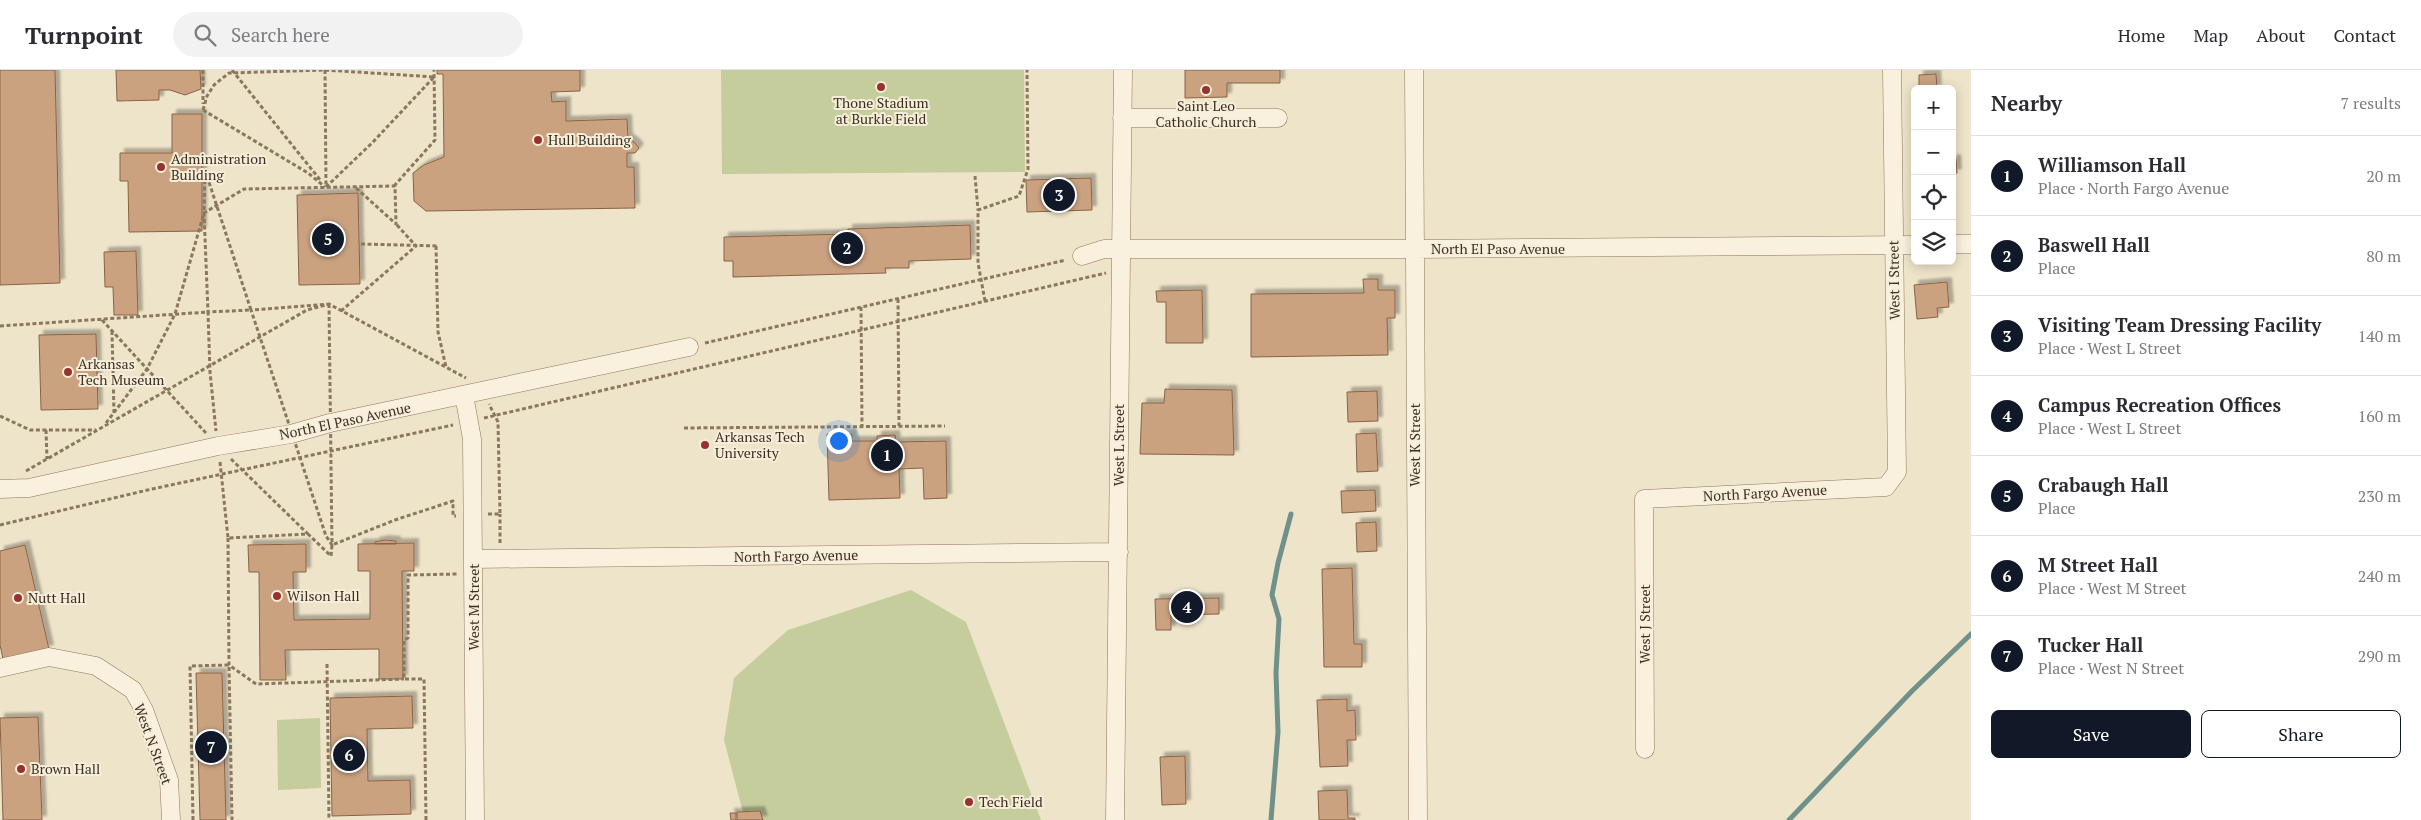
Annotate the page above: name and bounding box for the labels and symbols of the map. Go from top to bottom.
marker: Thone Stadium at Burkle Field [875,81,887,93]
marker: Saint Leo Catholic Church [1200,84,1212,96]
place label: Thone Stadium at Burkle Field [833,93,929,128]
place label: Saint Leo Catholic Church [1156,96,1256,131]
place label: Hull Building [548,130,631,149]
marker: Hull Building [532,134,544,146]
place label: Administration Building [171,149,267,184]
marker: Administration Building [155,161,167,173]
pin: 3 [1043,176,1075,214]
pin: 5 [312,220,344,258]
pin: 2 [831,229,863,267]
street label: North El Paso Avenue [1431,239,1565,258]
street label: West I Street [1883,239,1904,320]
place label: Arkansas Tech Museum [78,354,164,389]
marker: Arkansas Tech Museum [62,366,74,378]
street label: North El Paso Avenue [277,397,412,444]
street label: West K Street [1405,402,1424,487]
street label: West L Street [1109,403,1128,486]
place label: Arkansas Tech University [715,427,805,462]
your location [826,428,852,454]
pin: 1 [871,436,903,474]
marker: Arkansas Tech University [699,439,711,451]
street label: North Fargo Avenue [1702,480,1828,505]
street label: North Fargo Avenue [734,545,858,566]
street label: West M Street [464,563,483,650]
street label: West J Street [1635,584,1654,664]
place label: Wilson Hall [287,586,360,605]
place label: Nutt Hall [28,588,86,607]
pin: 4 [1171,588,1203,626]
marker: Wilson Hall [271,590,283,602]
marker: Nutt Hall [12,592,24,604]
street label: West N Street [130,701,177,788]
pin: 7 [195,728,227,766]
pin: 6 [333,736,365,774]
place label: Brown Hall [31,759,100,778]
marker: Brown Hall [15,763,27,775]
place label: Tech Field [979,792,1043,811]
marker: Tech Field [963,796,975,808]

